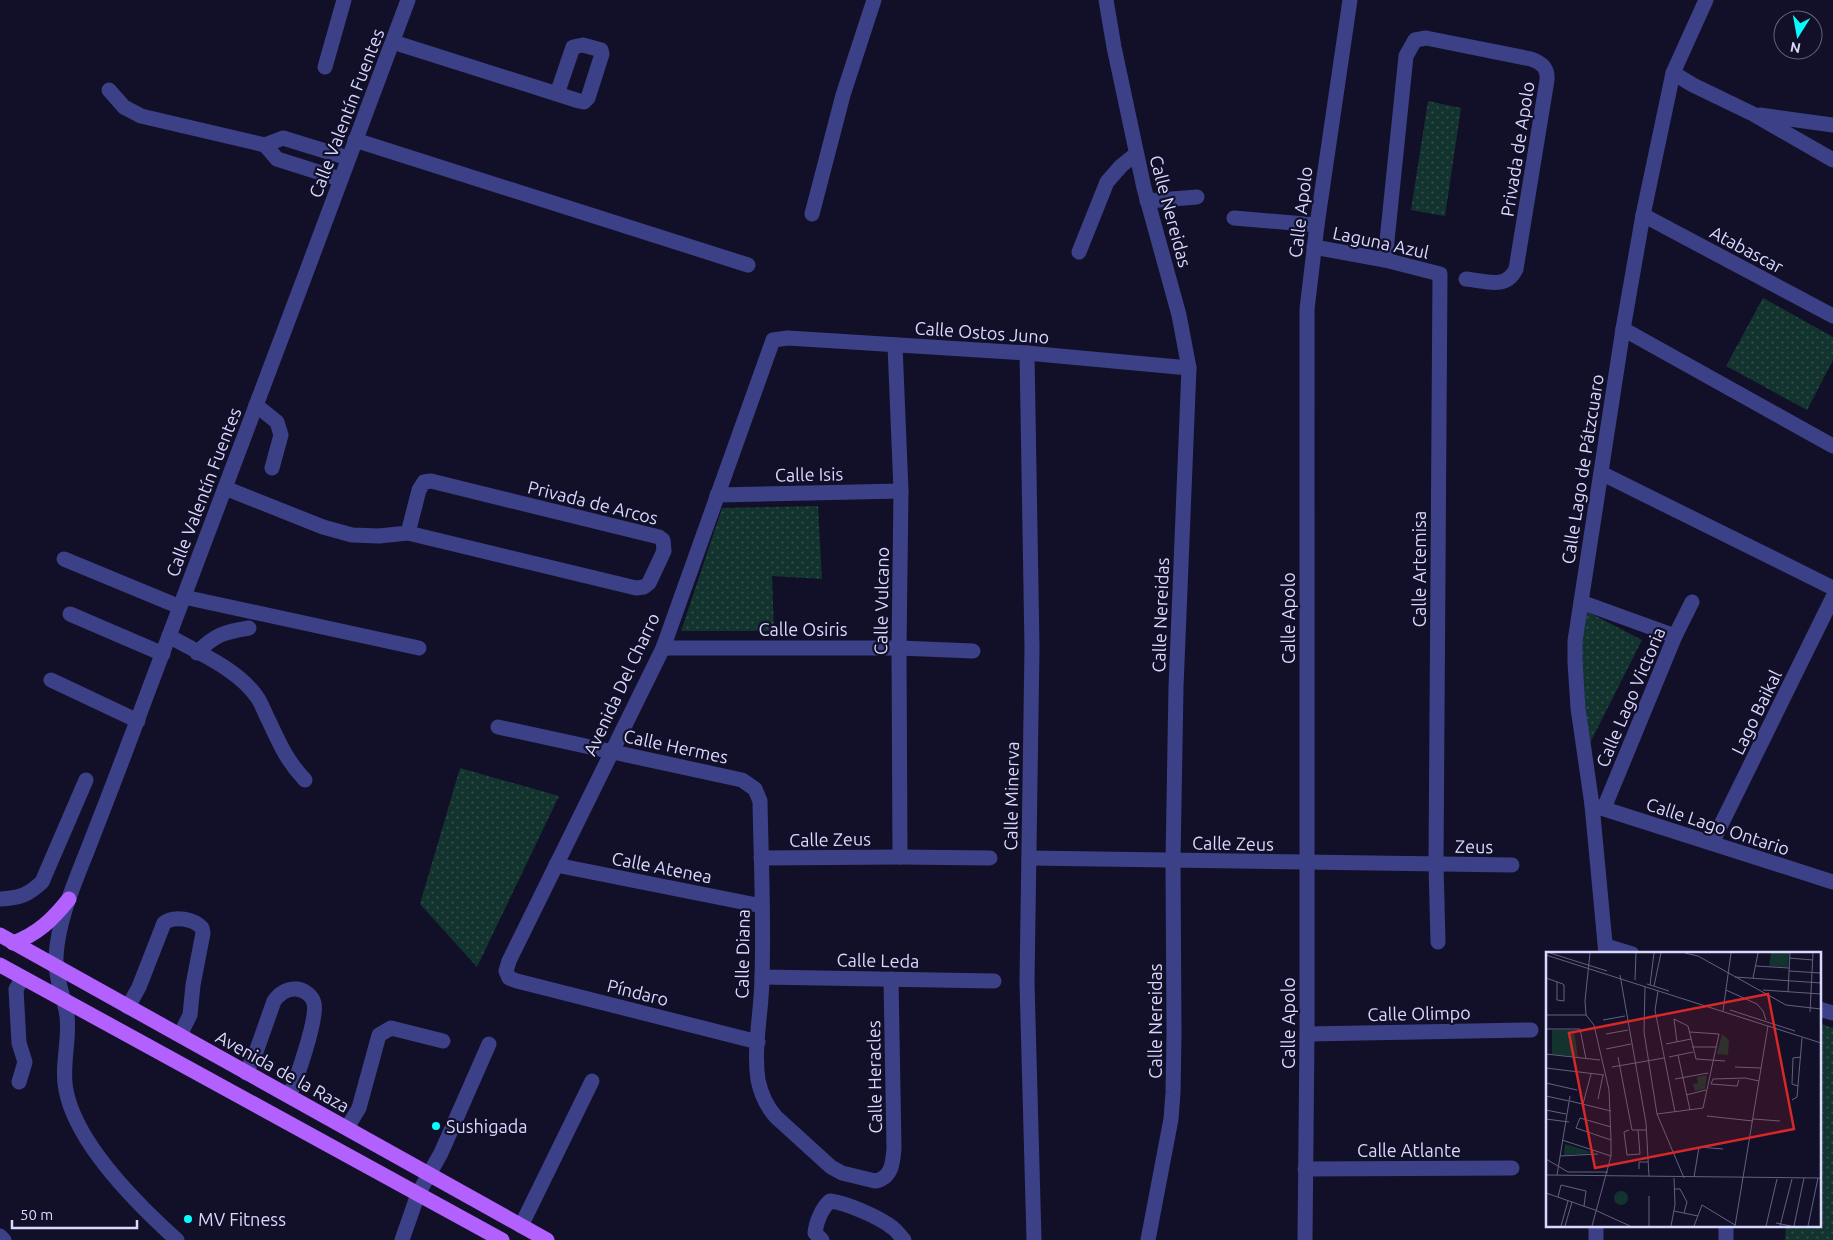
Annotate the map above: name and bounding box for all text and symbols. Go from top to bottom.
north arrow [1773,10,1823,60]
street label: Calle Valentín Fuentes [305,25,388,200]
text: N [1789,39,1802,57]
street label: Privada de Apolo [1496,80,1538,218]
street label: Calle Nereidas [1146,153,1196,269]
street label: Calle Apolo [1284,165,1316,259]
street label: Atabascar [1707,221,1787,277]
street label: Laguna Azul [1331,222,1431,262]
street label: Calle Ostos Juno [914,317,1050,347]
street label: Calle Lago de Pátzcuaro [1557,373,1607,565]
street label: Calle Valentín Fuentes [162,404,245,579]
street label: Calle Isis [775,463,844,485]
street label: Privada de Arcos [526,476,660,528]
street label: Calle Artemisa [1409,511,1429,627]
street label: Calle Vulcano [870,547,892,655]
street label: Calle Nereidas [1148,557,1172,673]
street label: Calle Apolo [1278,572,1298,664]
street label: Avenida Del Charro [579,610,663,758]
street label: Calle Osiris [759,619,848,639]
street label: Calle Lago Victoria [1591,624,1669,770]
street label: Lago Baikal [1727,666,1785,758]
street label: Calle Hermes [622,725,730,767]
street label: Calle Minerva [1000,741,1022,851]
street label: Calle Lago Ontario [1644,793,1792,859]
street label: Calle Zeus [789,828,871,850]
street label: Calle Zeus [1192,832,1274,854]
street label: Zeus [1455,836,1493,856]
street label: Calle Atenea [610,847,714,887]
street label: Calle Diana [731,909,753,999]
street label: Calle Leda [836,949,920,971]
inset map [1546,952,1820,1228]
street label: Calle Nereidas [1145,963,1165,1079]
street label: Píndaro [605,975,671,1009]
street label: Calle Apolo [1278,977,1298,1069]
street label: Calle Olimpo [1367,1002,1471,1024]
street label: Calle Heracles [863,1020,885,1134]
street label: Avenida de la Raza [213,1026,353,1116]
place label: Sushigada [446,1116,528,1136]
marker: Sushigada [430,1120,442,1132]
street label: Calle Atlante [1357,1140,1461,1160]
scale bar [12,1198,138,1230]
text: 50 m [20,1206,53,1223]
place label: MV Fitness [198,1209,286,1229]
marker: MV Fitness [182,1213,194,1225]

